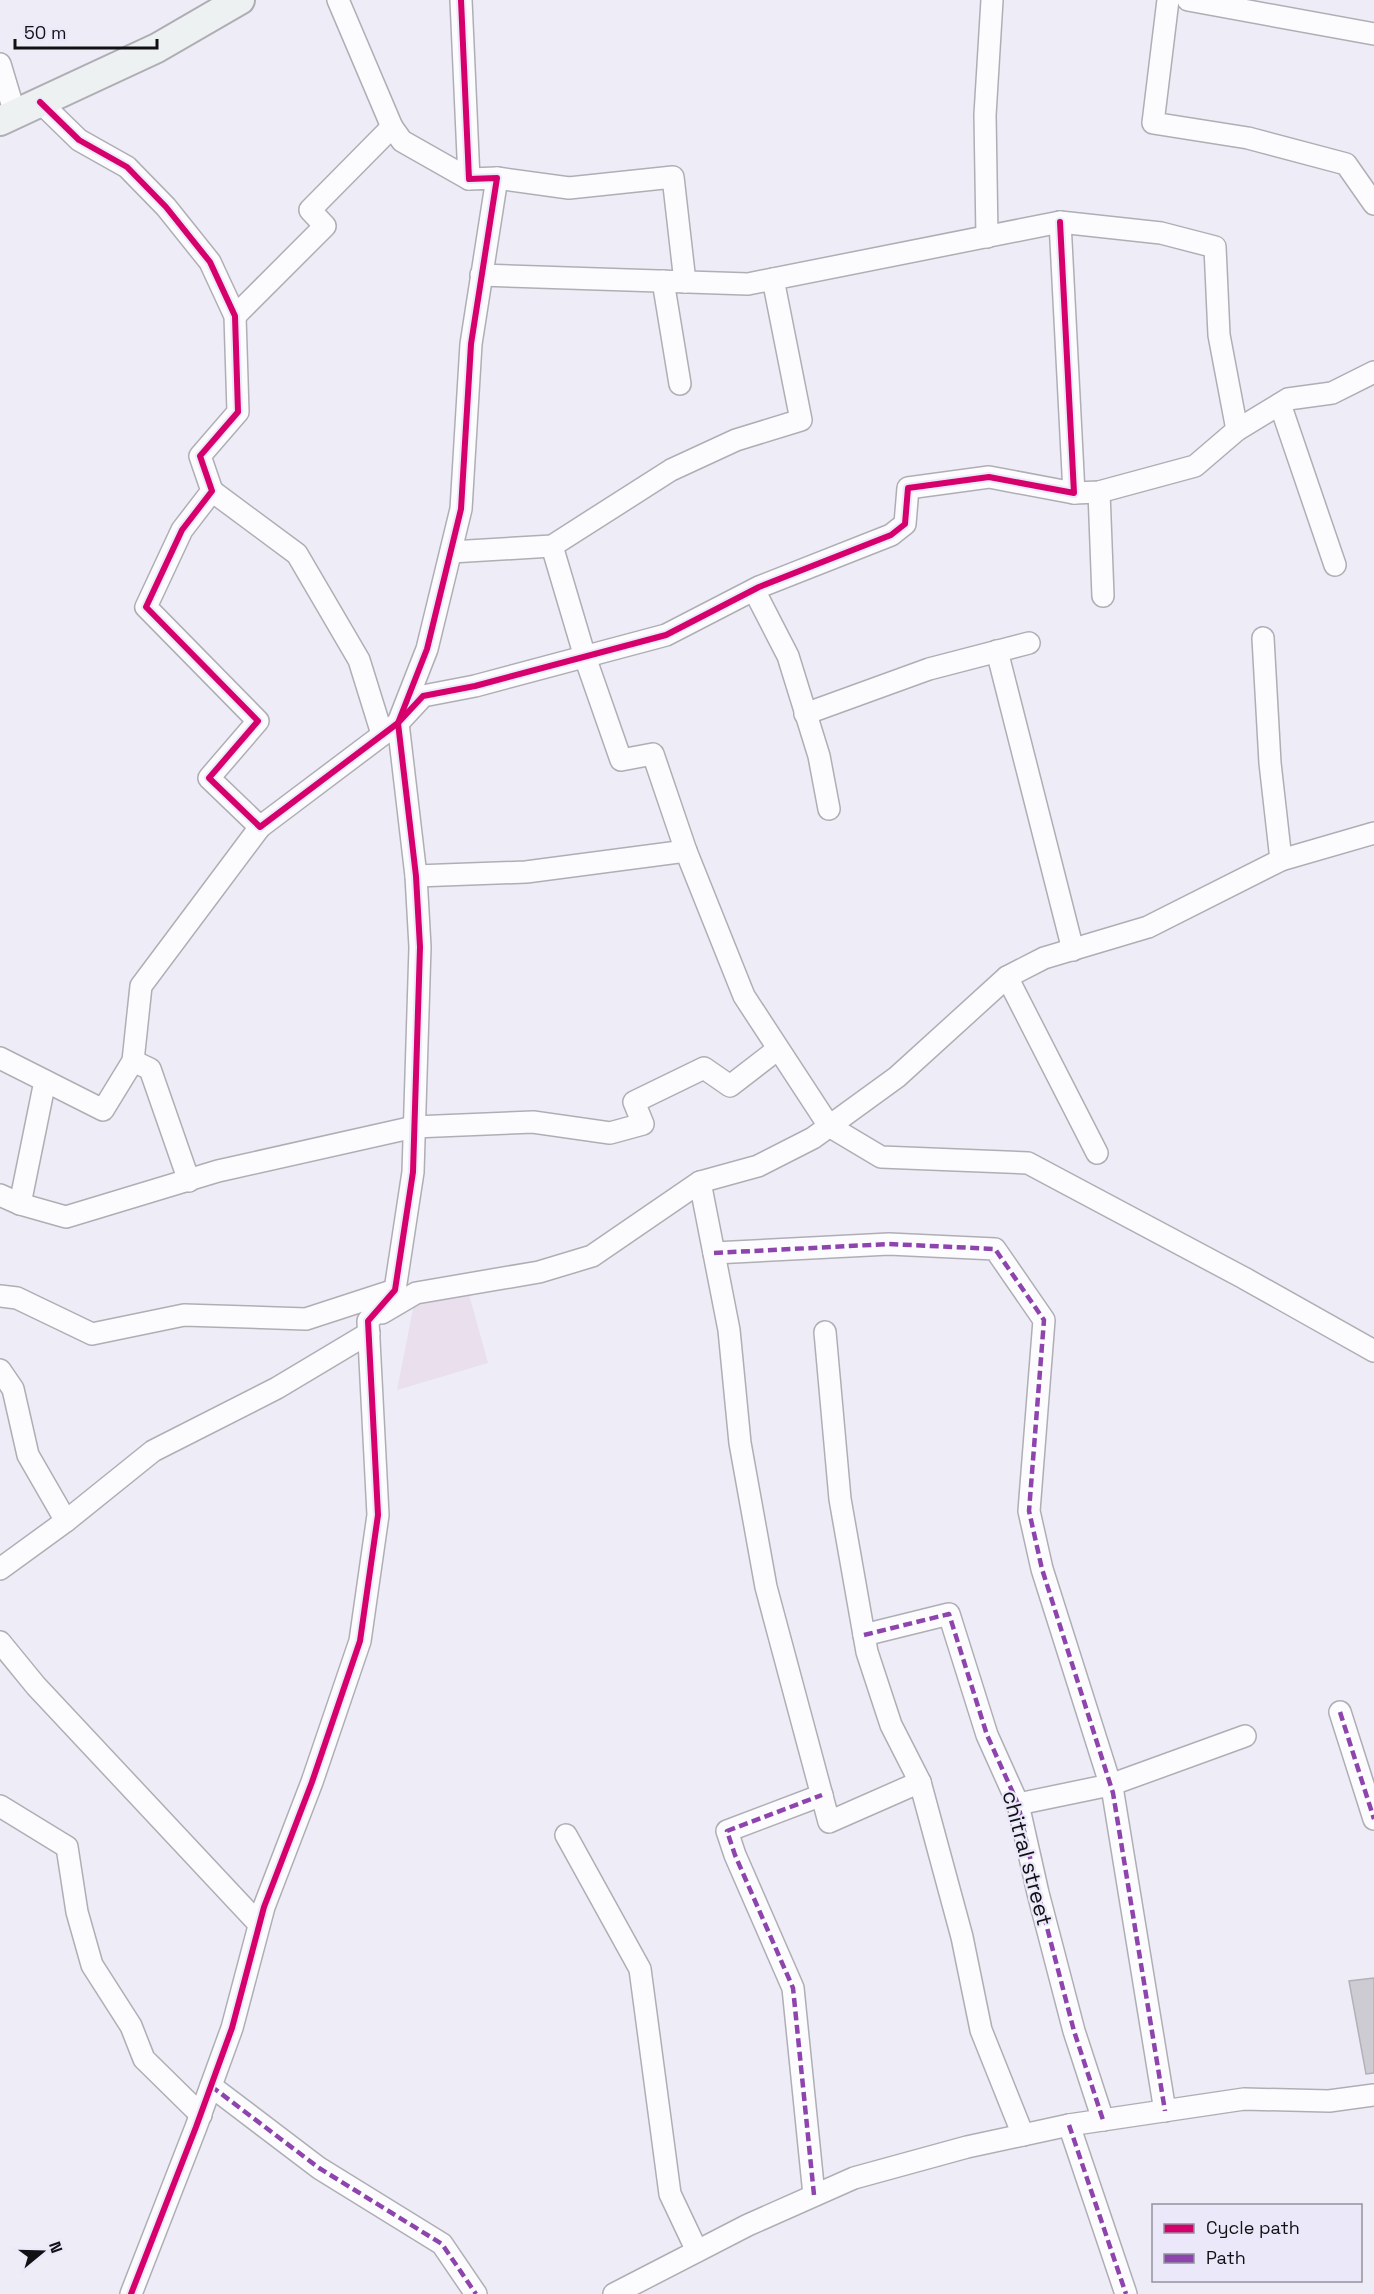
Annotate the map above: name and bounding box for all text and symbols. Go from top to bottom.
scale bar [15,12,158,50]
text: 50 m [24,21,66,44]
street label: chitral street [997,1787,1059,1929]
legend [1152,2204,1362,2282]
text: Cycle path [1206,2216,1300,2239]
north arrow [12,2222,72,2282]
text: N [44,2239,67,2256]
text: Path [1206,2246,1246,2269]

